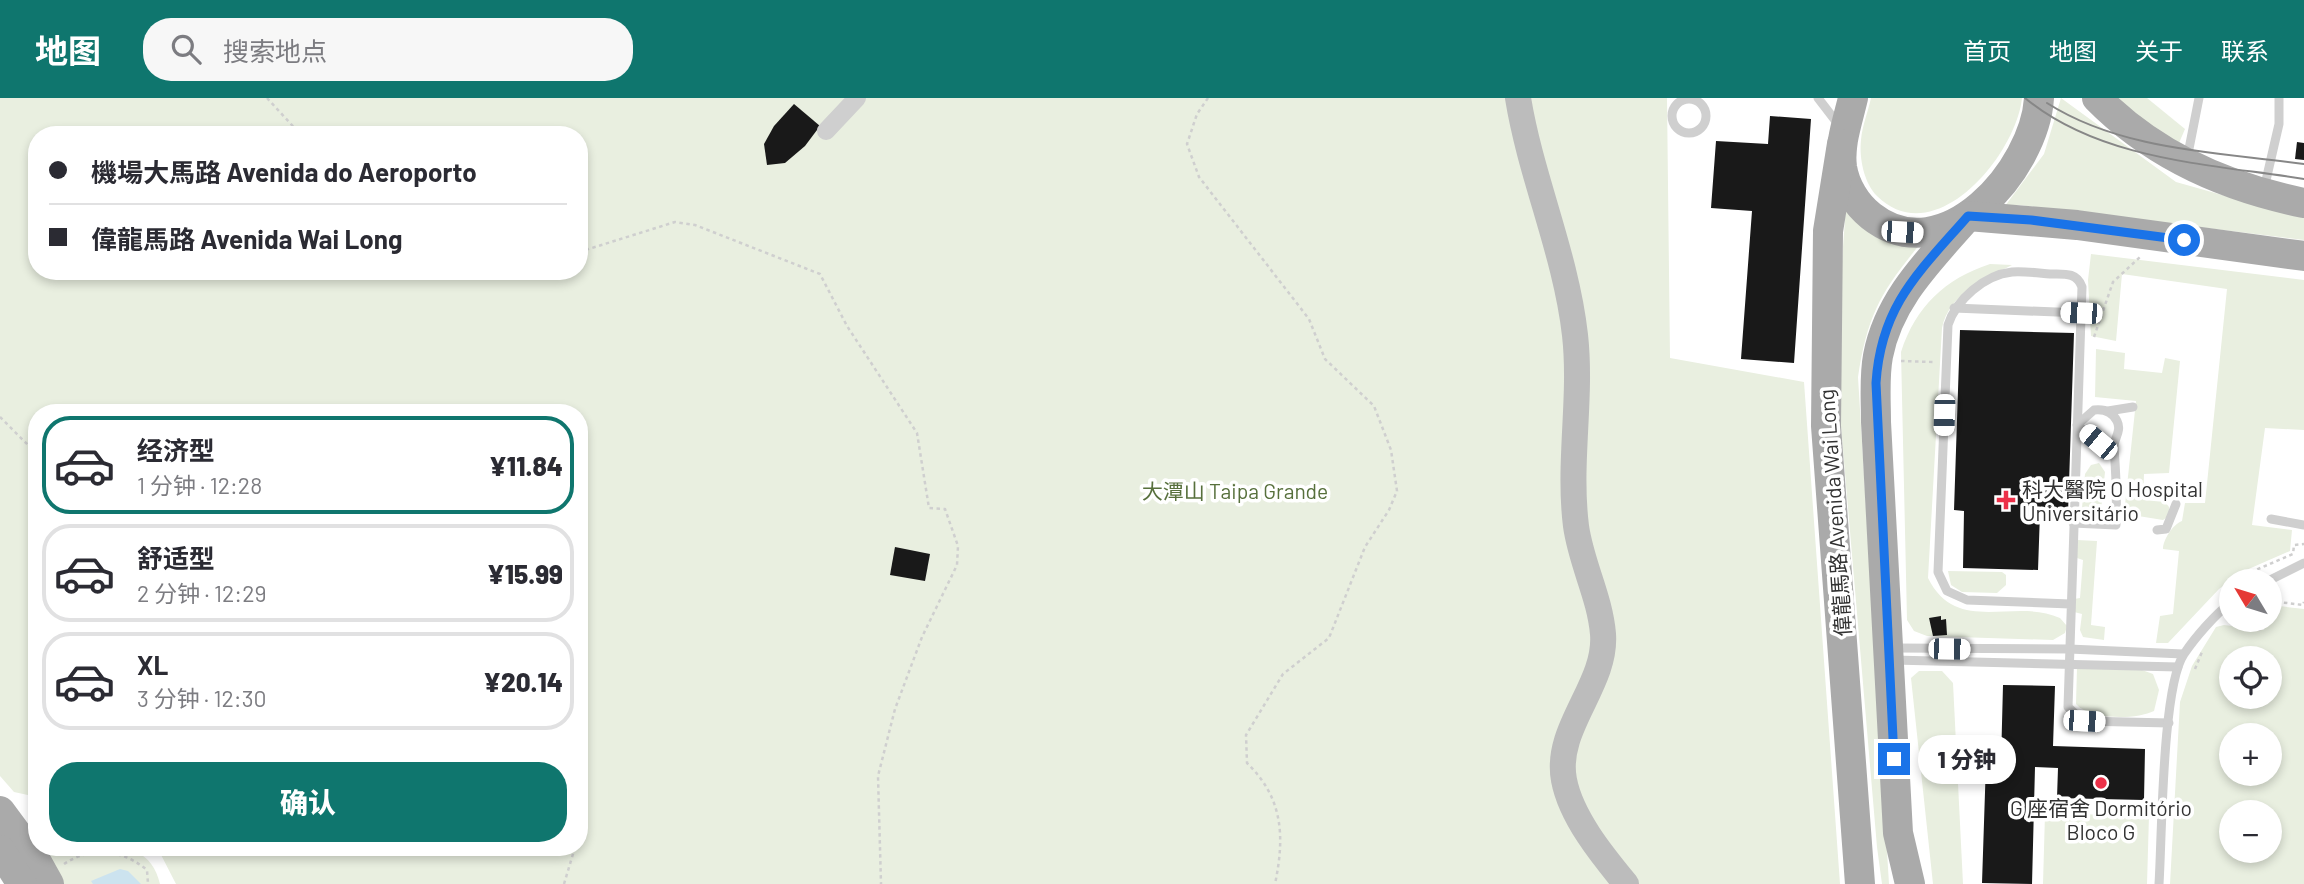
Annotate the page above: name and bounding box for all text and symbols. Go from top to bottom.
search box [143,18,633,81]
text: 地图 [35,30,101,70]
icon: search [167,30,205,68]
text: 搜索地点 [223,35,327,66]
text: 首页 [1963,36,2011,65]
text: 地图 [2049,36,2097,65]
text: 关于 [2135,36,2183,65]
text: 联系 [2221,36,2269,65]
text: 機場大馬路 Avenida do Aeroporto [91,156,477,187]
car [1881,220,1924,244]
text: 偉龍馬路 Avenida Wai Long [91,223,402,254]
route start [2168,224,2200,256]
car [2060,302,2103,324]
street label: 偉龍馬路 Avenida Wai Long [1813,388,1855,638]
car [1933,394,1956,436]
car [2076,420,2121,464]
icon: car [53,434,116,497]
text: 经济型 [137,434,215,465]
text: ¥11.84 [489,450,563,481]
text: 1 分钟 · 12:28 [137,471,262,499]
place label: 科大醫院 O Hospital Universitário [2022,476,2203,525]
park label: 大潭山 Taipa Grande [1142,478,1328,503]
marker: 科大醫院 O Hospital Universitário [1996,490,2016,510]
icon: car [53,542,116,605]
text: 舒适型 [137,542,215,573]
text: ¥15.99 [487,558,563,589]
north arrow [2219,569,2282,632]
map controls [2219,569,2282,863]
text: 2 分钟 · 12:29 [137,579,266,607]
car [1928,638,1971,660]
button: locate [2219,646,2282,709]
text: XL [137,649,168,680]
icon: car [53,650,116,713]
text: ¥20.14 [483,666,563,697]
text: 3 分钟 · 12:30 [137,684,267,712]
car [2063,709,2106,733]
button: + [2219,723,2282,786]
callout: 1 分钟 [1918,734,2016,784]
route end [1878,743,1910,775]
text: 1 分钟 [1938,745,1996,773]
button: 确认 [49,762,567,842]
marker: G 座宿舍 Dormitório Bloco G [2093,775,2109,791]
place label: G 座宿舍 Dormitório Bloco G [2010,795,2192,844]
button: − [2219,800,2282,863]

